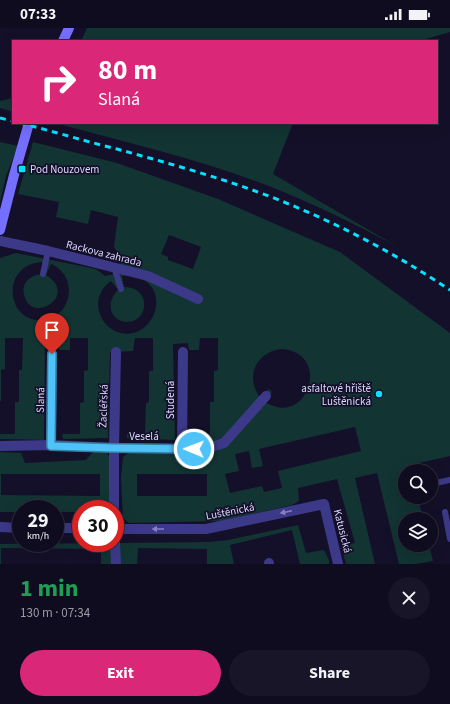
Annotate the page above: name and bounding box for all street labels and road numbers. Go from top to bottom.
street label: Rackova zahrada [65,237,143,270]
street label: Studená [163,381,178,419]
street label: Žacléřská [95,384,112,428]
street label: Slaná [33,387,48,413]
street label: Veselá [129,429,159,444]
street label: Luštěnická [204,499,256,524]
street label: Katusická [330,508,355,555]

